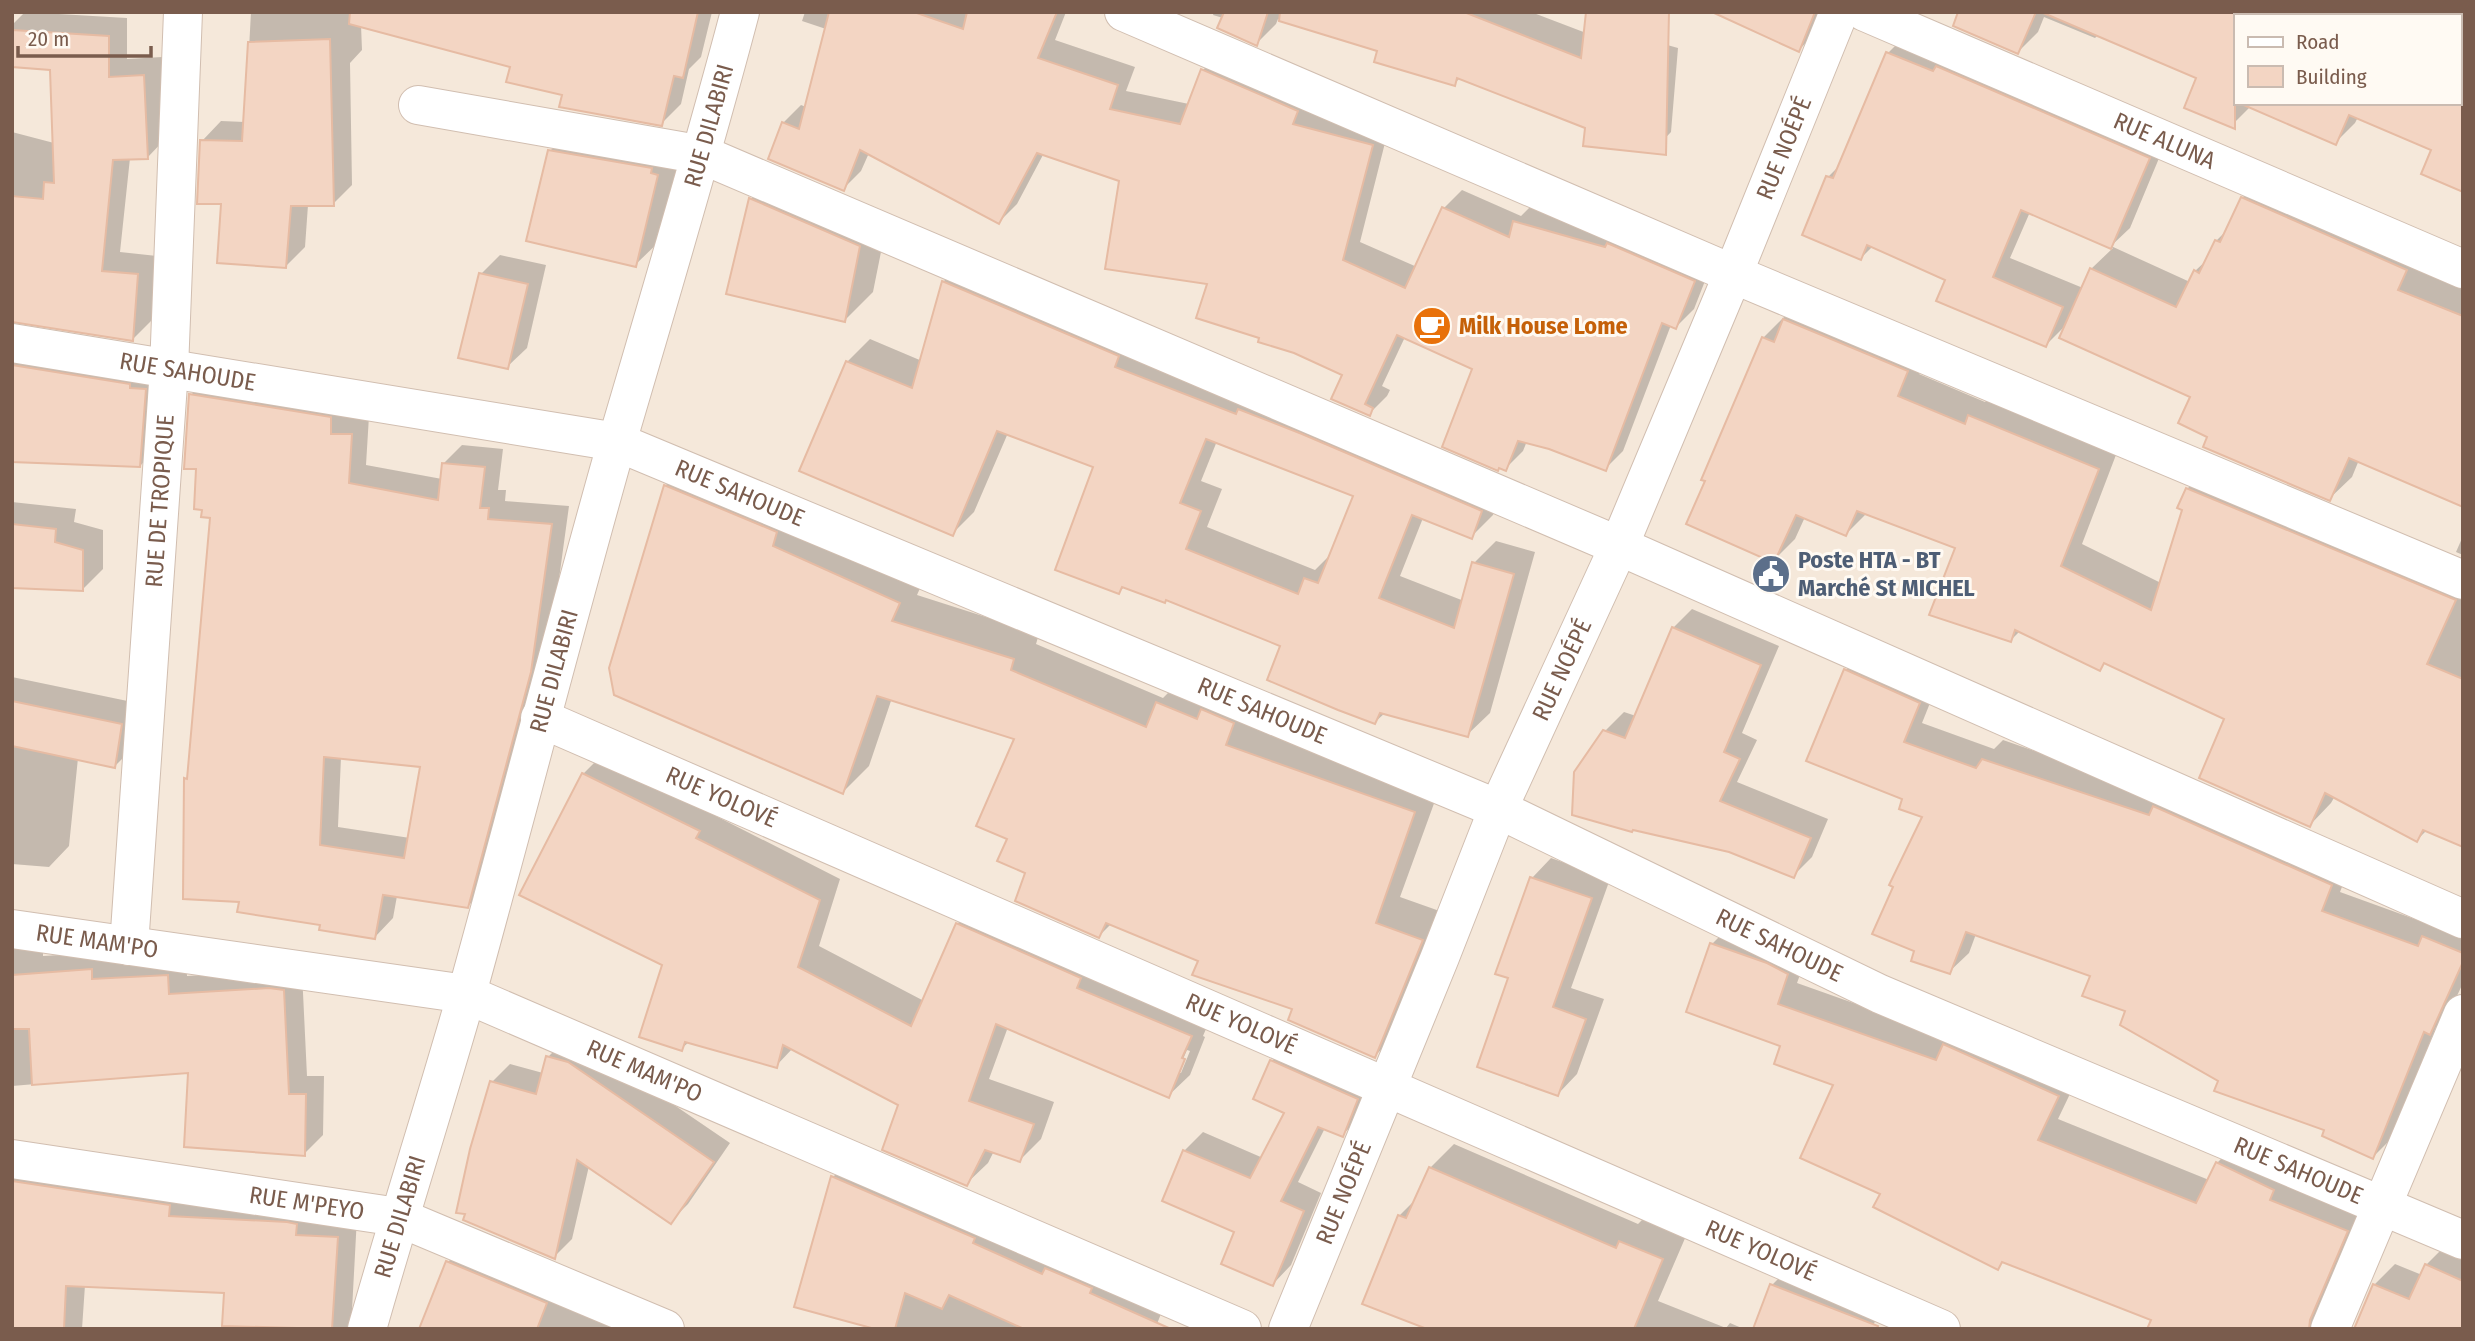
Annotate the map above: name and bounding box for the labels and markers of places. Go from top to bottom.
cafe icon: Milk House Lome [1411,305,1453,347]
place label: Milk House Lome [1459,312,1628,340]
place label: Poste HTA - BT Marché St MICHEL [1798,546,1975,602]
public building icon: Poste HTA - BT Marché St MICHEL [1750,553,1792,595]

